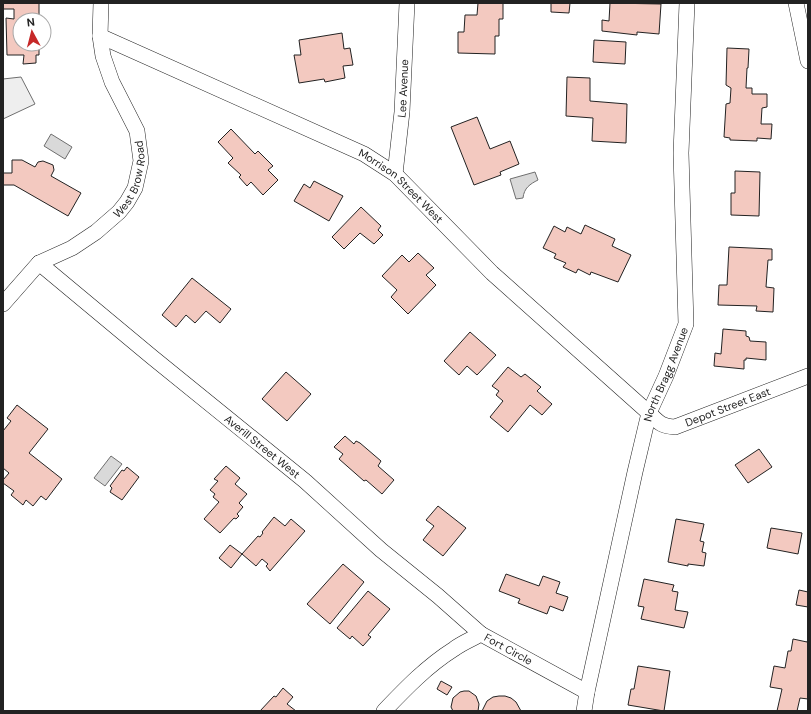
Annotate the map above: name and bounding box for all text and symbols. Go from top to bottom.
north arrow [12,12,52,52]
text: N [26,15,36,30]
street label: Lee Avenue [394,59,411,118]
street label: West Brow Road [110,140,148,221]
street label: Morrison Street West [356,145,446,226]
street label: North Bragg Avenue [640,325,691,423]
street label: Depot Street East [683,384,772,429]
street label: Averill Street West [222,412,303,481]
street label: Fort Circle [482,630,535,668]

